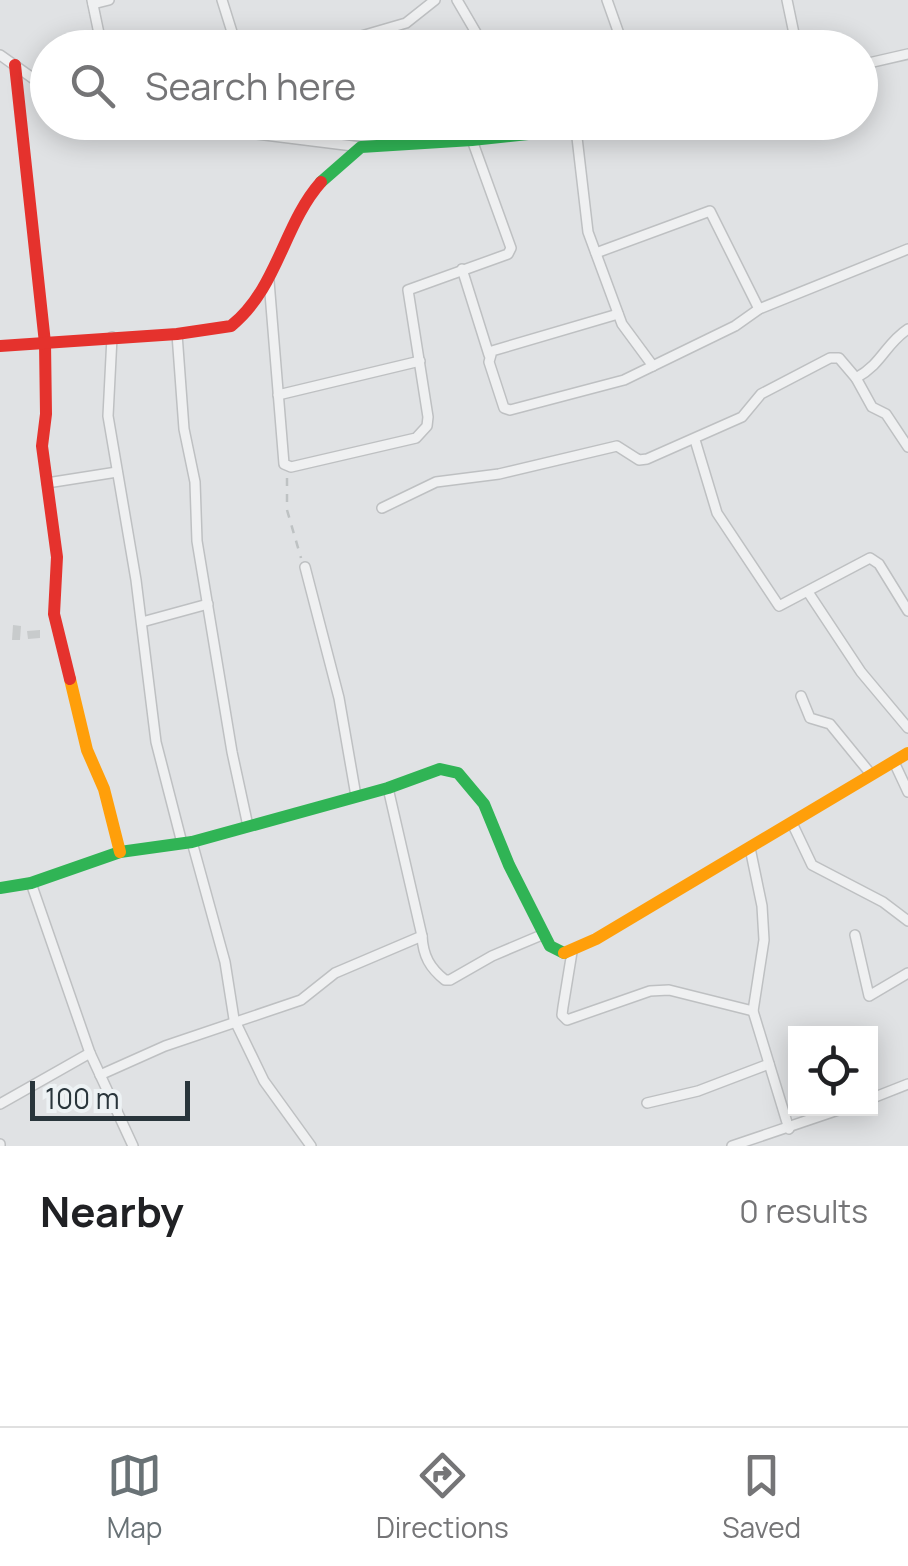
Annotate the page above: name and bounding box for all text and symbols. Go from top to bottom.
search box [30,30,878,140]
icon: search [65,58,120,113]
text: Search here [145,59,356,111]
map controls [788,1026,878,1116]
button: locate [788,1026,878,1116]
scale bar [30,1076,190,1120]
text: 100 m [45,1079,119,1117]
text: Nearby [40,1182,184,1240]
text: 0 results [739,1189,868,1233]
tab: Map [107,1448,162,1546]
tab: Directions [376,1448,509,1546]
tab: Saved [722,1448,801,1546]

